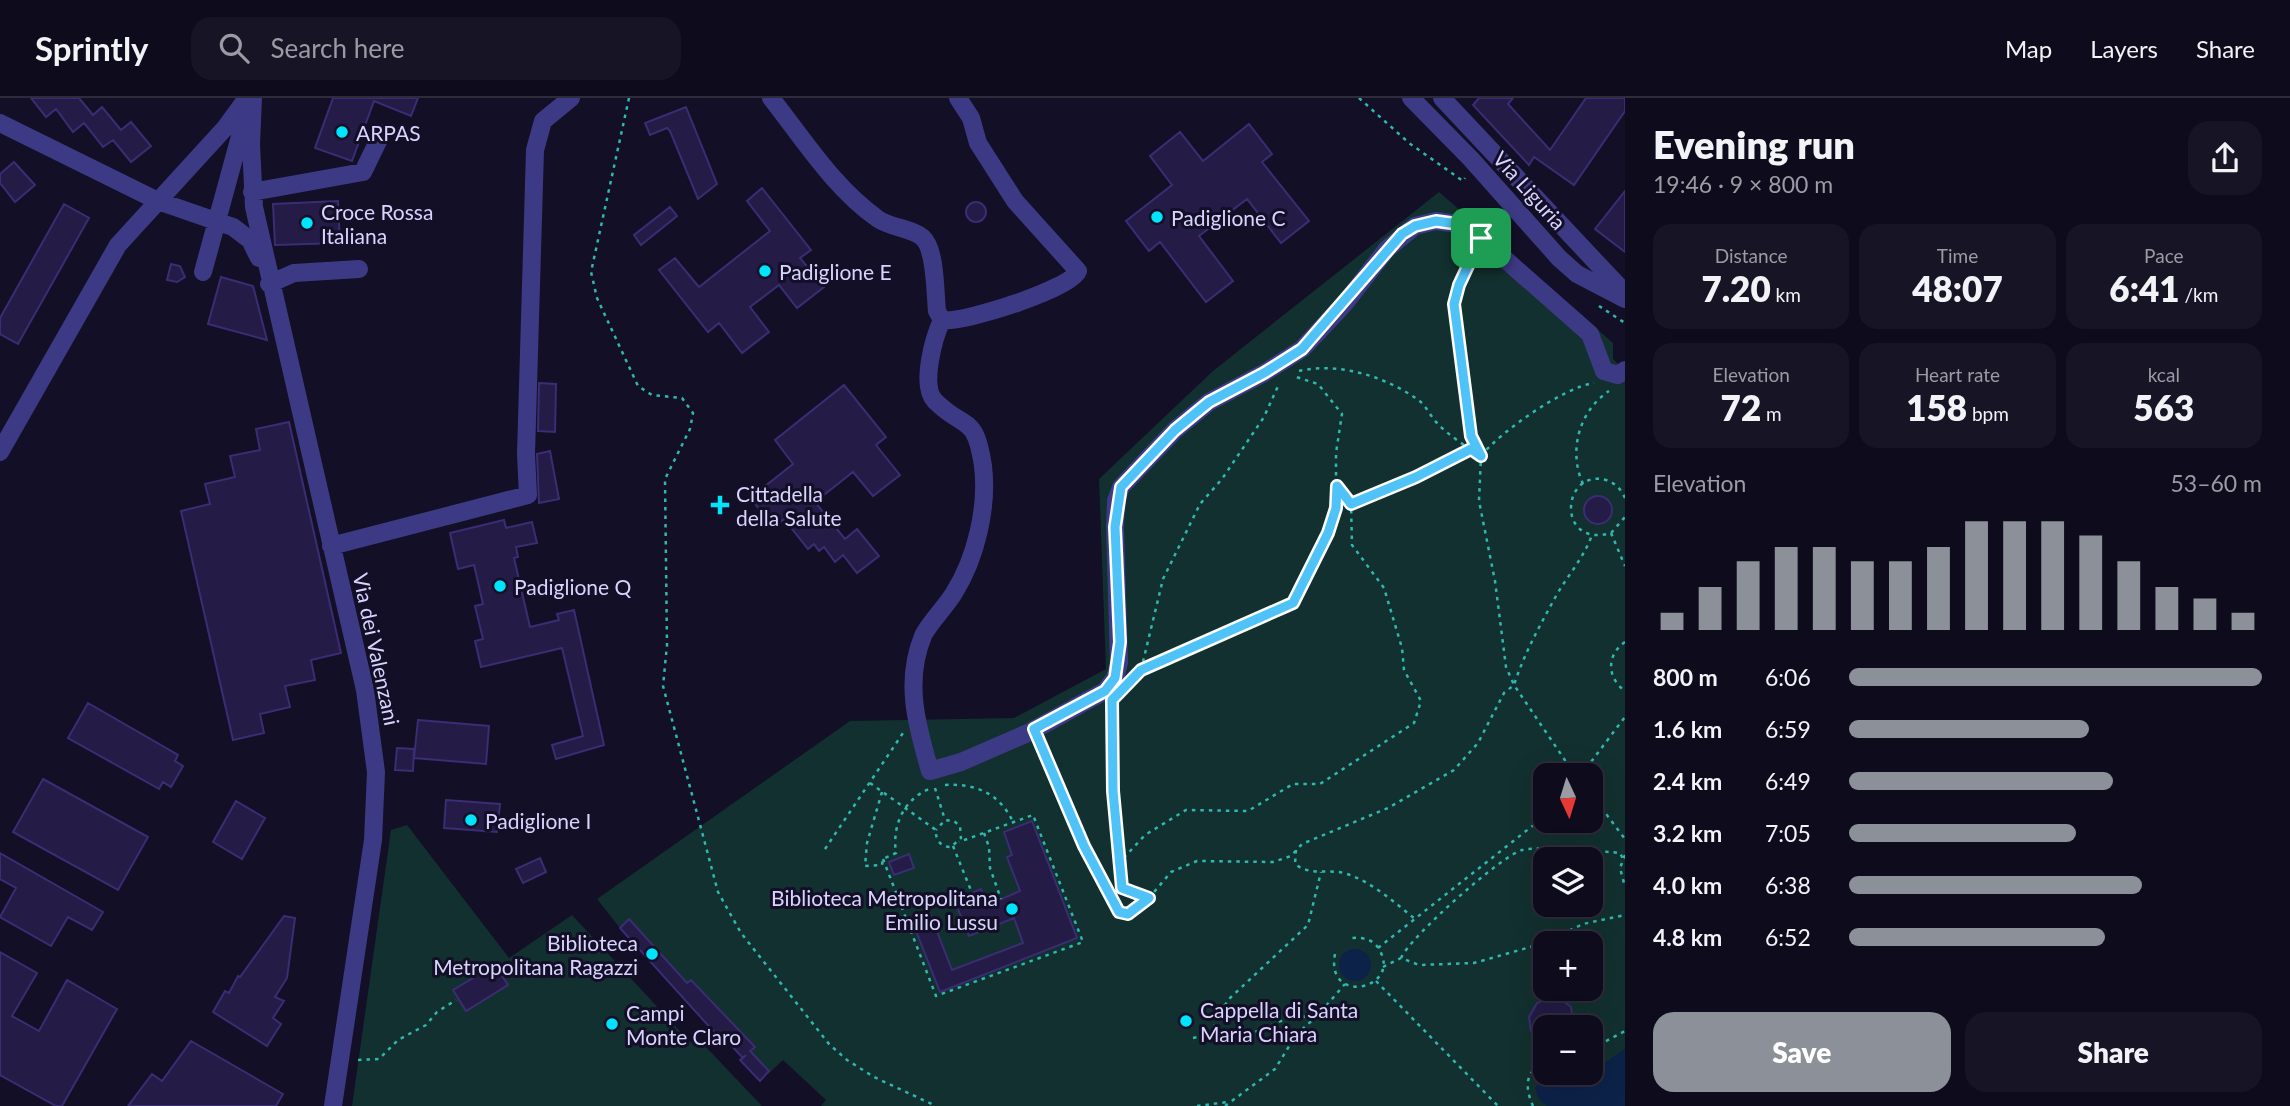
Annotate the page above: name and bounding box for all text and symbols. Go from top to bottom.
search box [191,17,681,80]
text: Sprintly [35,28,149,68]
icon: search [215,29,253,67]
text: Search here [271,32,405,64]
text: Map [2005,34,2052,63]
text: Layers [2090,34,2158,63]
text: Share [2196,34,2255,63]
place label: ARPAS [356,120,421,145]
text: Evening run [1653,121,1855,167]
button: share [2188,121,2262,195]
marker: ARPAS [334,124,350,140]
street label: Via Liguria [1488,146,1572,234]
text: 19:46 · 9 × 800 m [1653,170,1833,198]
place label: Croce Rossa Italiana [321,199,433,248]
place label: Padiglione C [1171,205,1286,230]
pin [1451,208,1511,268]
marker: Padiglione C [1149,209,1165,225]
marker: Croce Rossa Italiana [299,215,315,231]
icon: arrive [1462,219,1500,257]
text: Distance [1715,244,1788,267]
text: Time [1937,244,1978,267]
text: Pace [2144,244,2184,267]
place label: Padiglione E [779,259,892,284]
marker: Padiglione E [757,263,773,279]
text: 7.20 [1701,267,1771,309]
text: 48:07 [1912,267,2003,309]
text: 6:41 [2109,267,2180,309]
text: km [1771,283,1801,306]
text: /km [2180,283,2218,306]
text: Elevation [1713,363,1790,386]
text: Heart rate [1915,363,2000,386]
text: kcal [2148,363,2180,386]
text: 72 [1721,386,1761,428]
text: 158 [1906,386,1967,428]
text: 563 [2133,386,2194,428]
text: m [1761,402,1782,425]
text: bpm [1967,402,2009,425]
text: Elevation [1653,469,1746,497]
text: 53–60 m [2170,469,2262,497]
place label: Cittadella della Salute [736,481,841,530]
marker: Cittadella della Salute [710,495,730,515]
street label: Via dei Valenzani [349,571,405,727]
place label: Padiglione Q [514,574,632,599]
marker: Padiglione Q [492,578,508,594]
text: 800 m [1653,663,1718,691]
text: 6:06 [1765,663,1811,691]
text: 1.6 km [1653,715,1722,743]
text: 6:59 [1765,715,1811,743]
north arrow [1533,763,1603,833]
map controls [1533,763,1603,1085]
text: 2.4 km [1653,767,1722,795]
text: 6:49 [1765,767,1811,795]
place label: Padiglione I [485,808,591,833]
marker: Padiglione I [463,812,479,828]
text: 3.2 km [1653,819,1722,847]
text: 7:05 [1765,819,1811,847]
button: layers [1533,847,1603,917]
text: 4.0 km [1653,871,1722,899]
text: 6:38 [1765,871,1811,899]
place label: Biblioteca Metropolitana Emilio Lussu [771,885,998,934]
marker: Biblioteca Metropolitana Emilio Lussu [1004,901,1020,917]
text: 4.8 km [1653,923,1722,951]
text: 6:52 [1765,923,1811,951]
place label: Biblioteca Metropolitana Ragazzi [433,930,638,979]
button: + [1533,931,1603,1001]
marker: Biblioteca Metropolitana Ragazzi [644,946,660,962]
place label: Cappella di Santa Maria Chiara [1200,997,1358,1046]
place label: Campi Monte Claro [626,1000,741,1049]
button: Save [1653,1012,1951,1092]
button: Share [1965,1012,2262,1092]
marker: Cappella di Santa Maria Chiara [1178,1013,1194,1029]
button: − [1533,1015,1603,1085]
marker: Campi Monte Claro [604,1016,620,1032]

